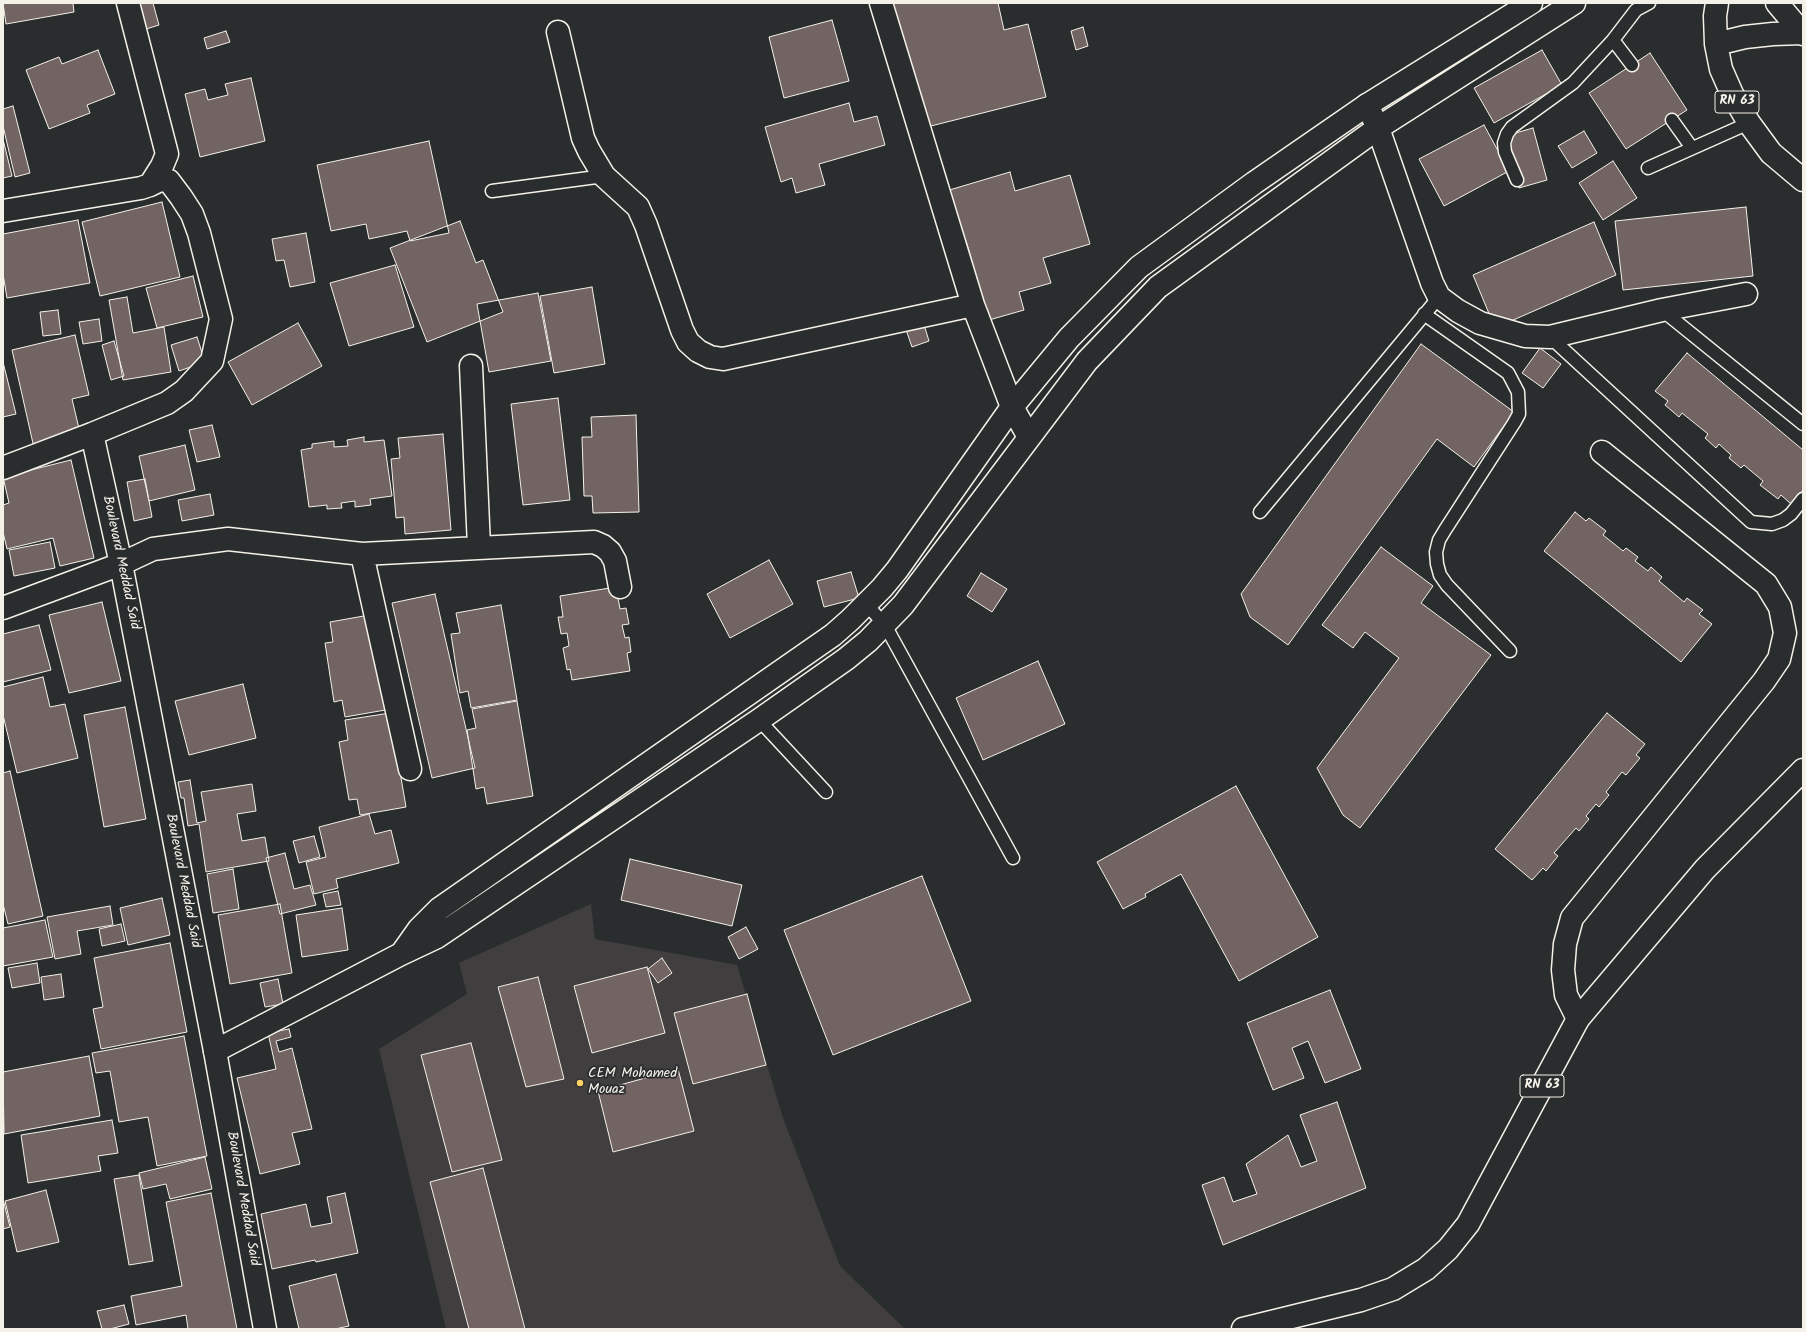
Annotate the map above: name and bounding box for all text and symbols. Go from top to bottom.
road number: RN 63 [1715,91,1759,113]
street label: Boulevard Meddad Said [98,495,142,631]
street label: Boulevard Meddad Said [161,813,203,949]
place label: CEM Mohamed Mouaz [588,1067,677,1100]
road number: RN 63 [1520,1075,1564,1097]
marker: CEM Mohamed Mouaz [575,1078,585,1088]
street label: Boulevard Meddad Said [222,1130,262,1268]

